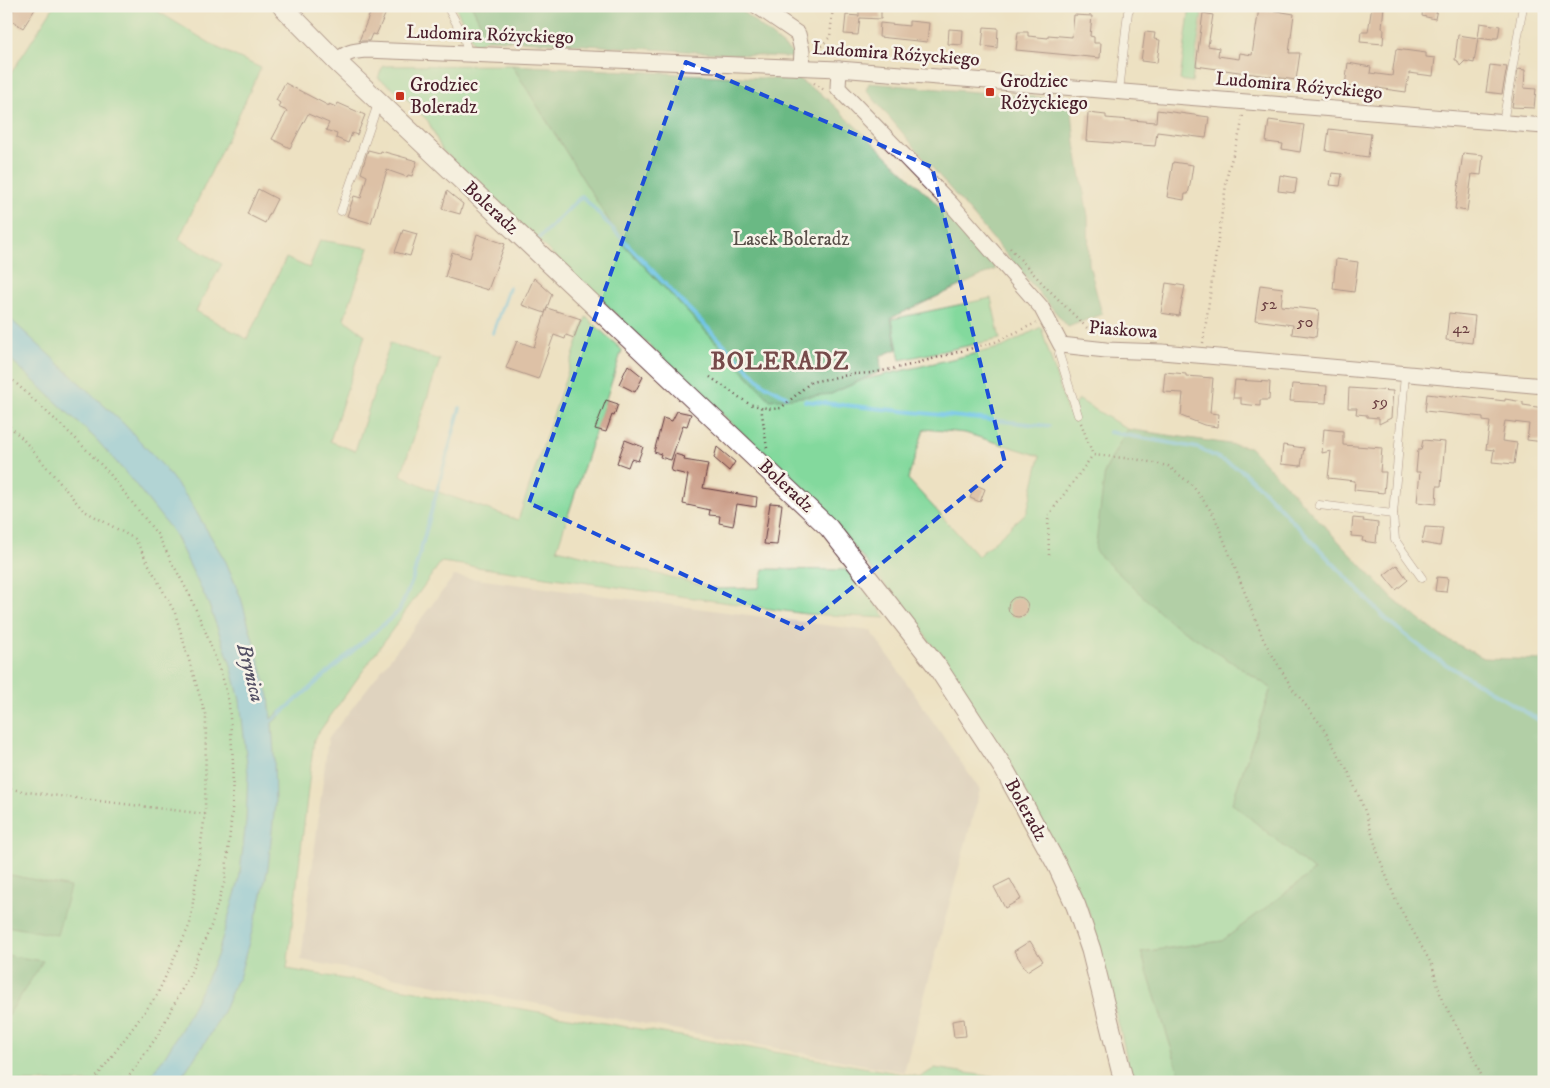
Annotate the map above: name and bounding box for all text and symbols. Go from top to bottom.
street label: Ludomira Różyckiego [406,21,574,49]
street label: Ludomira Różyckiego [812,37,980,71]
street label: Ludomira Różyckiego [1214,67,1384,105]
place label: Grodziec Różyckiego [1000,70,1088,115]
place label: Grodziec Boleradz [410,74,478,119]
marker: Grodziec Różyckiego [984,86,996,98]
marker: Grodziec Boleradz [394,90,406,102]
street label: Boleradz [458,177,524,239]
park label: Lasek Boleradz [732,228,850,251]
house number: 52 [1261,294,1277,314]
house number: 50 [1297,312,1313,332]
street label: Piaskowa [1088,316,1158,344]
house number: 42 [1452,318,1470,338]
district label: BOLERADZ [711,347,849,377]
house number: 59 [1372,392,1388,412]
street label: Boleradz [753,455,819,517]
water label: Brynica [230,640,269,705]
street label: Boleradz [1000,775,1052,845]

